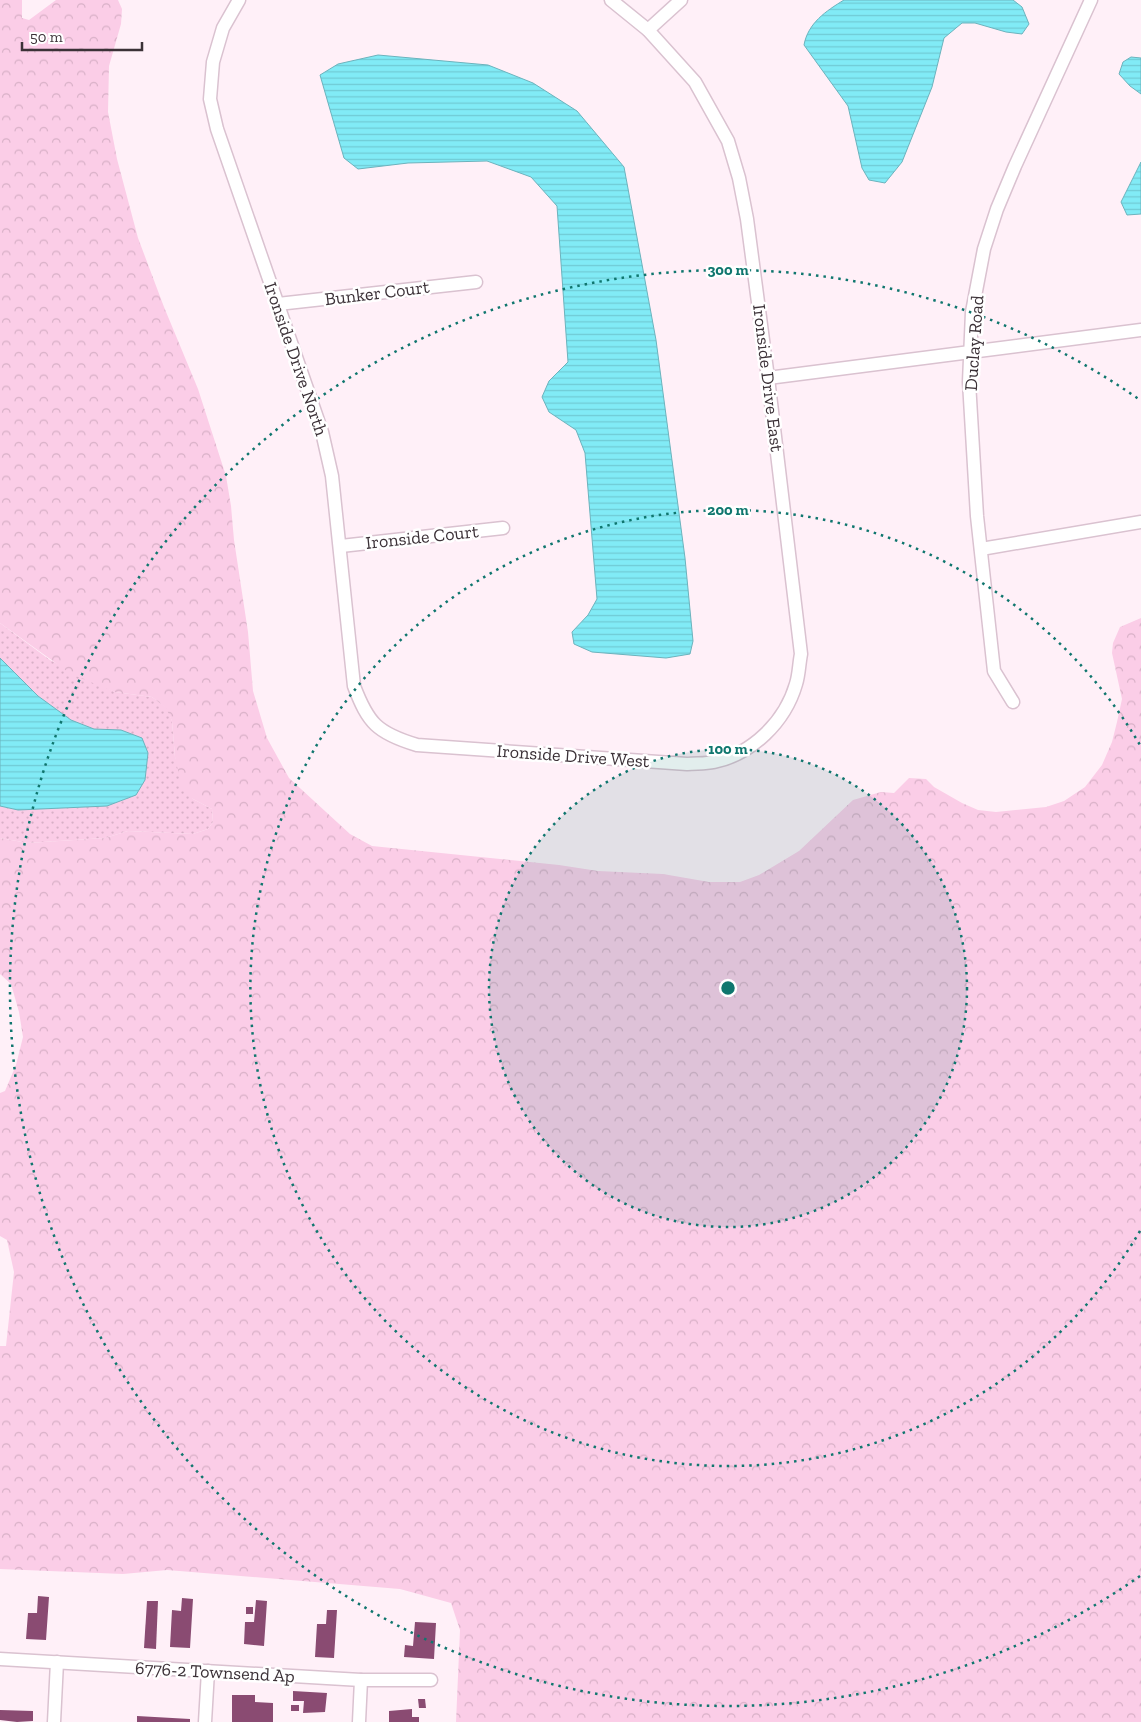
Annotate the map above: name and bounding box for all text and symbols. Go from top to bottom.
scale bar [22,20,142,52]
text: 50 m [30,28,63,46]
text: 300 m [707,261,749,279]
street label: Bunker Court [323,276,431,310]
street label: Ironside Drive North [259,279,333,439]
street label: Duclay Road [960,294,988,392]
street label: Ironside Drive East [748,303,788,453]
text: 200 m [707,501,749,519]
street label: Ironside Court [364,520,480,554]
street label: Ironside Drive West [496,740,650,772]
text: 100 m [708,740,748,758]
centre of rings [719,979,737,997]
street label: 6776-2 Townsend Ap [135,1657,295,1687]

